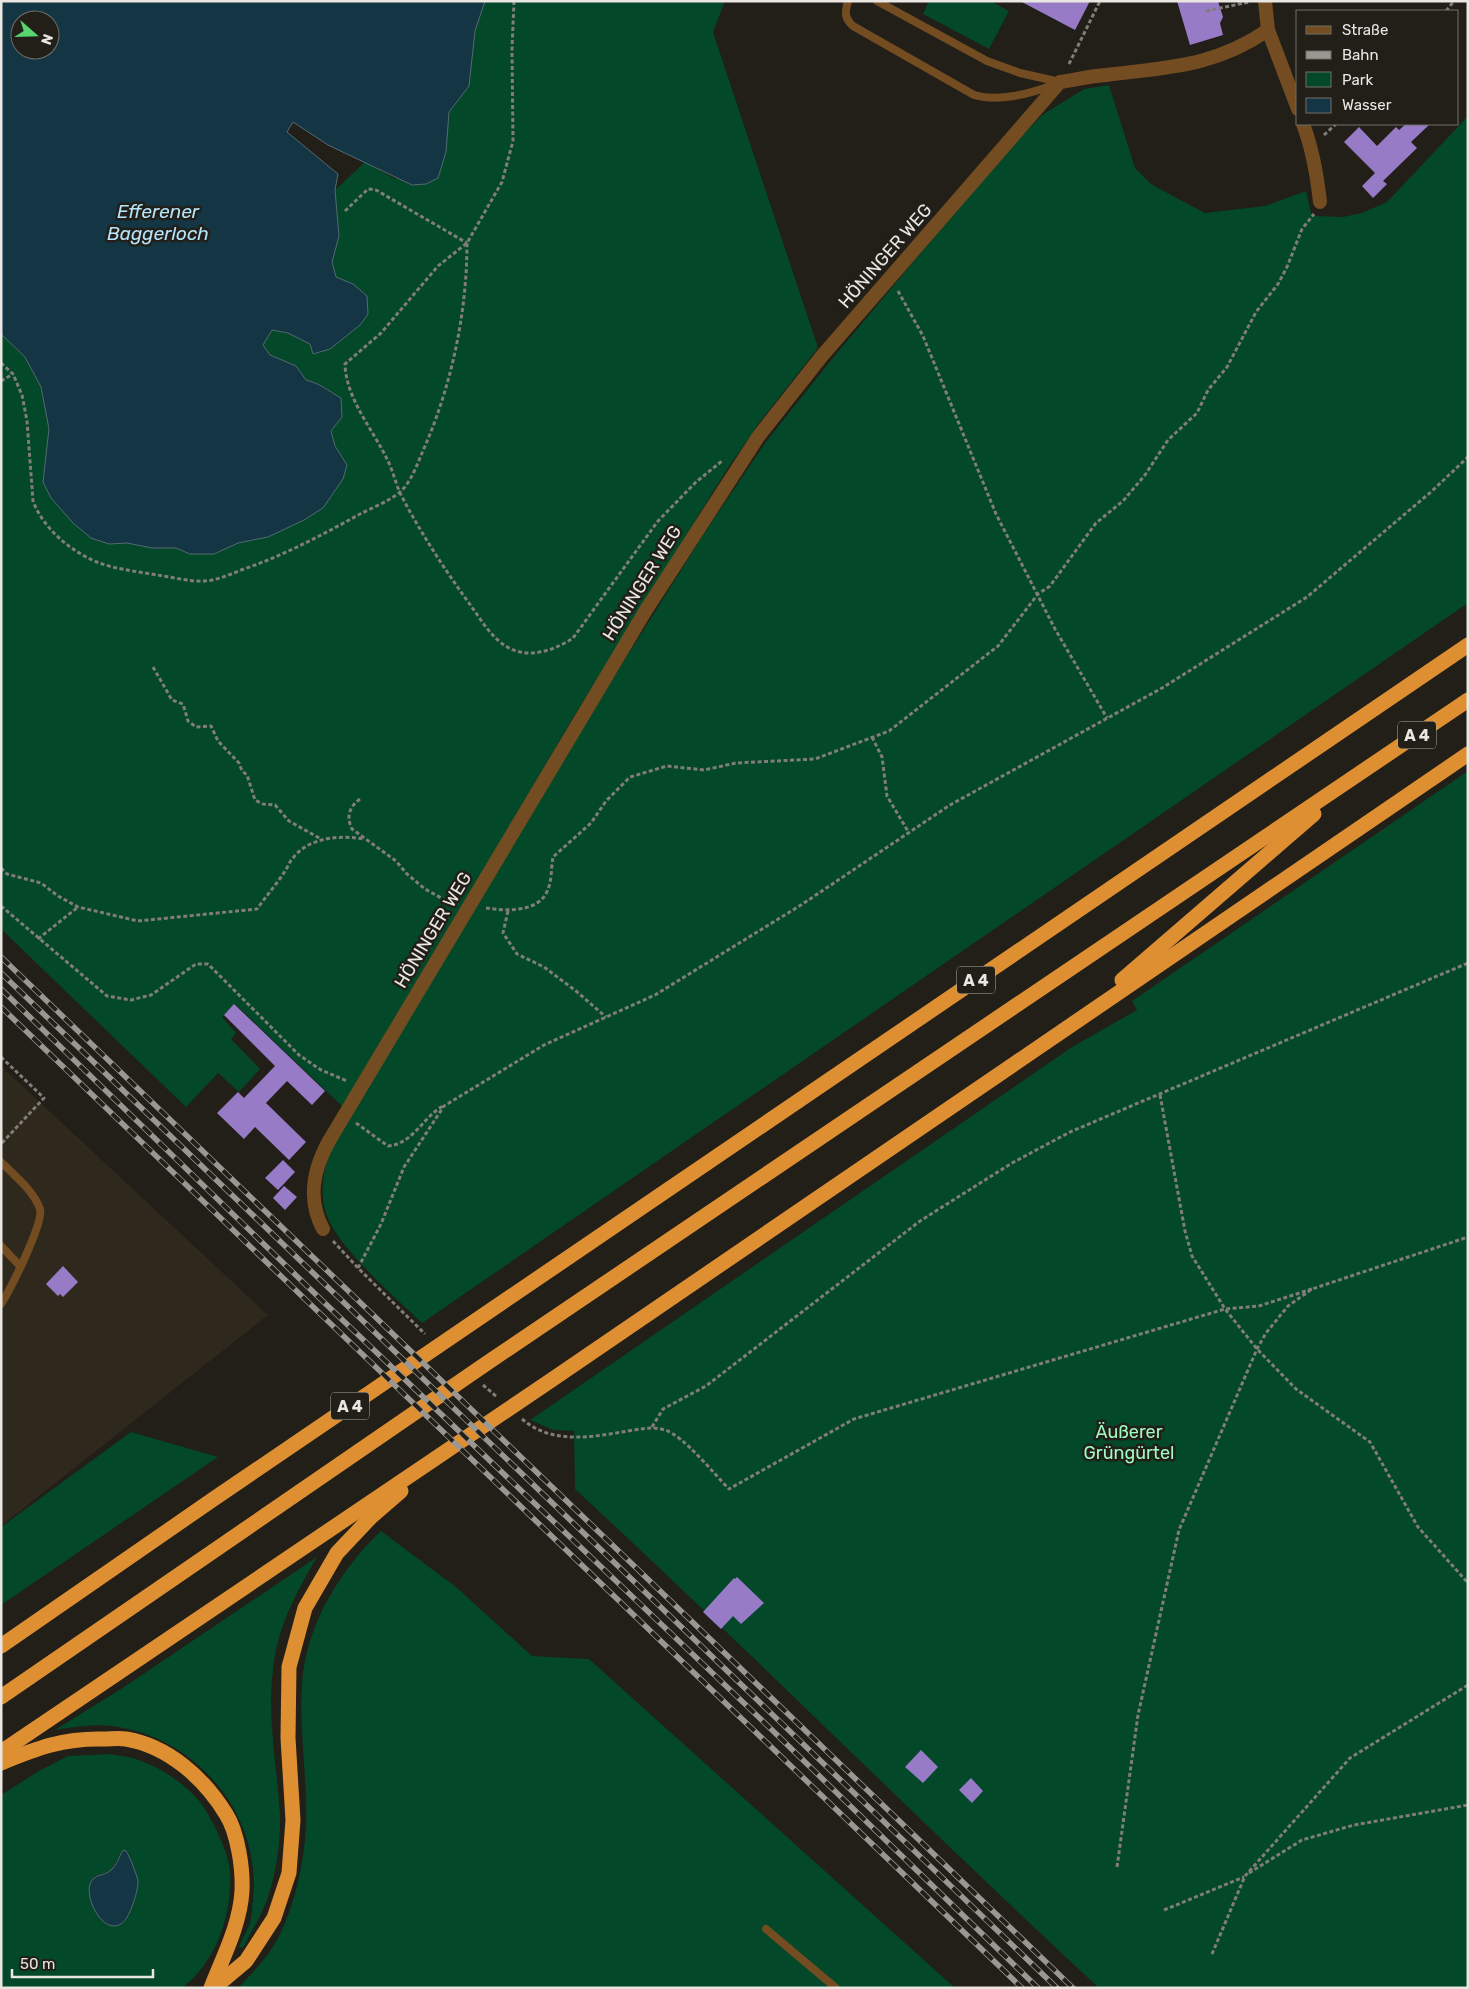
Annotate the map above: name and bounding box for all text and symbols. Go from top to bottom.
north arrow [10,10,60,60]
legend [1296,10,1459,125]
text: Straße [1342,21,1388,39]
text: N [37,32,56,47]
text: Bahn [1342,46,1379,64]
text: Park [1342,71,1373,89]
text: Wasser [1342,96,1392,114]
street label: HÖNINGER WEG [834,199,936,313]
water label: Efferener Baggerloch [107,200,209,245]
street label: HÖNINGER WEG [598,521,686,645]
road number: A 4 [1398,722,1436,748]
street label: HÖNINGER WEG [390,868,476,992]
road number: A 4 [957,966,995,994]
road number: A 4 [331,1392,369,1420]
park label: Äußerer Grüngürtel [1084,1421,1174,1464]
scale bar [12,1946,154,1978]
text: 50 m [20,1955,55,1973]

